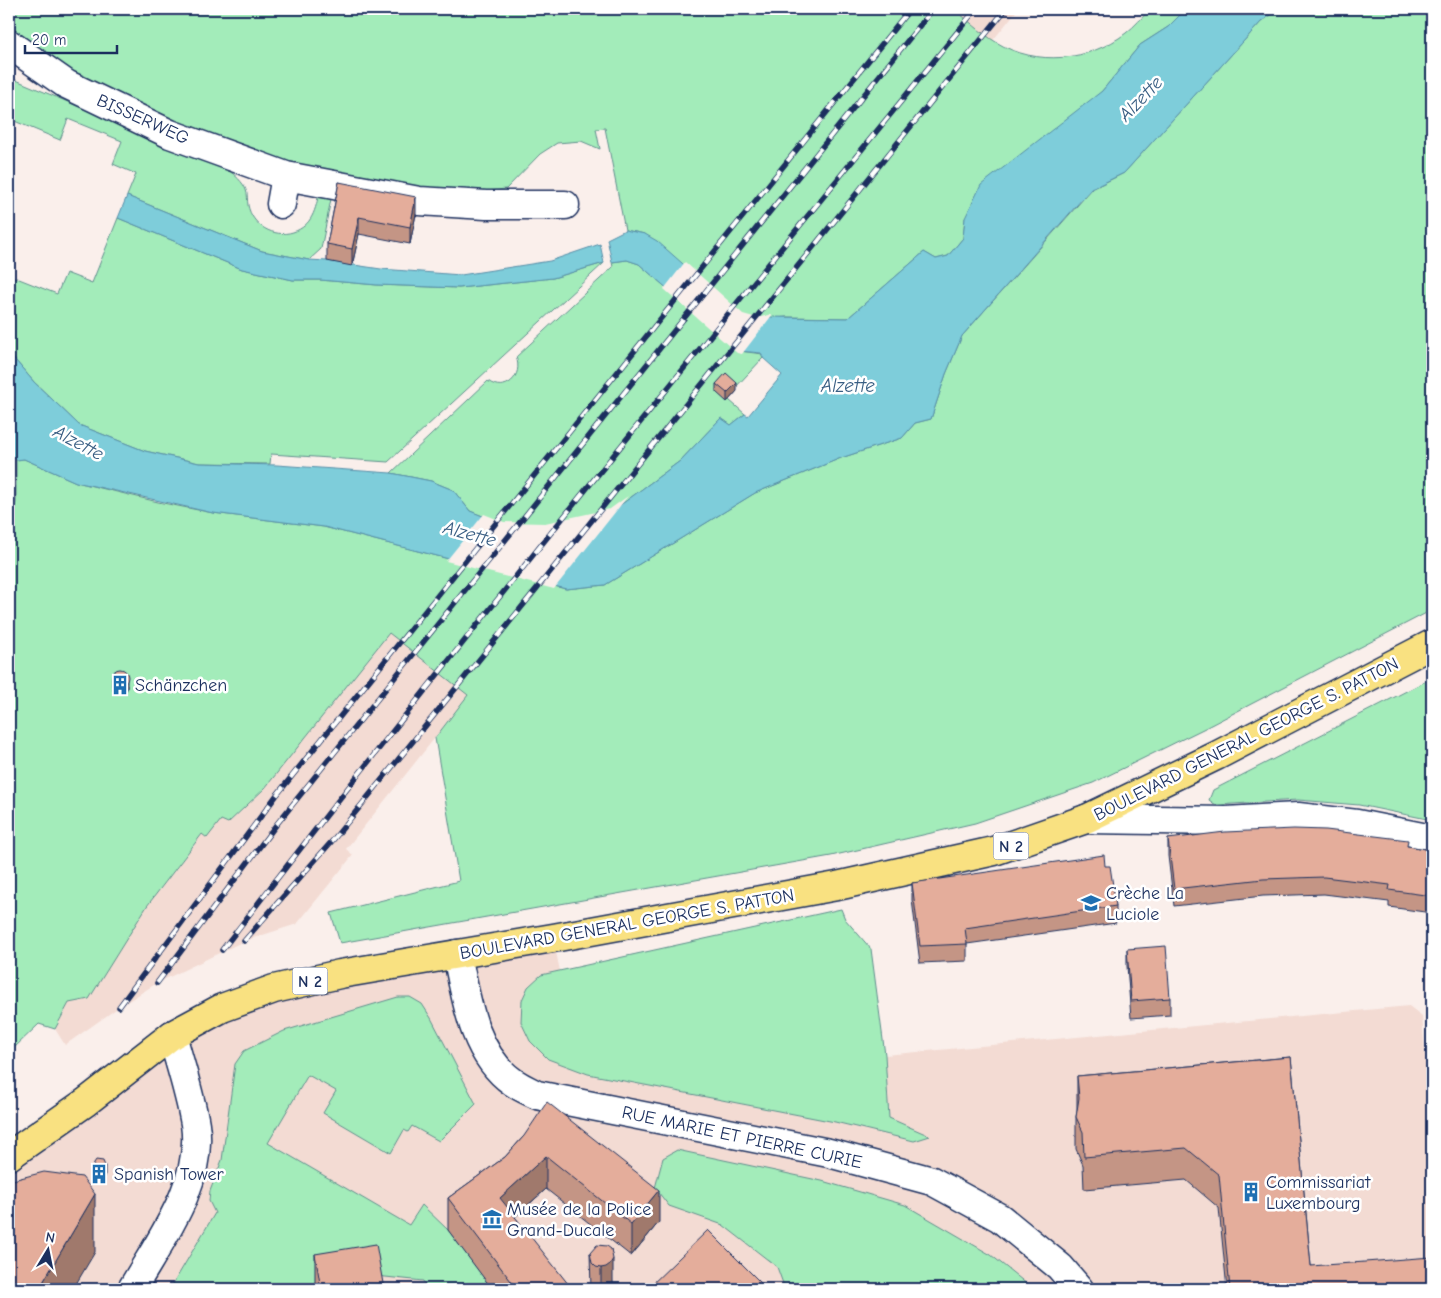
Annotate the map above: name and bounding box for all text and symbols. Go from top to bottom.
scale bar [25,22,118,54]
text: 20 m [32,31,66,49]
water label: Alzette [1113,71,1168,126]
street label: BISSERWEG [93,90,192,149]
water label: Alzette [820,375,875,397]
water label: Alzette [49,420,108,465]
water label: Alzette [440,516,499,552]
street label: BOULEVARD GENERAL GEORGE S. PATTON [1090,653,1402,826]
building icon: Schänzchen [109,674,131,696]
place label: Schänzchen [135,675,227,696]
road number: N 2 [994,832,1028,859]
place label: Crèche La Luciole [1106,883,1184,925]
street label: BOULEVARD GENERAL GEORGE S. PATTON [458,885,796,964]
school or university icon: Crèche La Luciole [1080,892,1102,914]
road number: N 2 [292,968,328,994]
street label: RUE MARIE ET PIERRE CURIE [620,1102,864,1173]
building icon: Spanish Tower [88,1163,110,1185]
place label: Spanish Tower [114,1164,225,1185]
place label: Commissariat Luxembourg [1266,1172,1371,1214]
building icon: Commissariat Luxembourg [1240,1181,1262,1203]
place label: Musée de la Police Grand-Ducale [507,1199,651,1241]
museum icon: Musée de la Police Grand-Ducale [481,1208,503,1230]
north arrow [22,1226,72,1276]
text: N [44,1229,56,1247]

